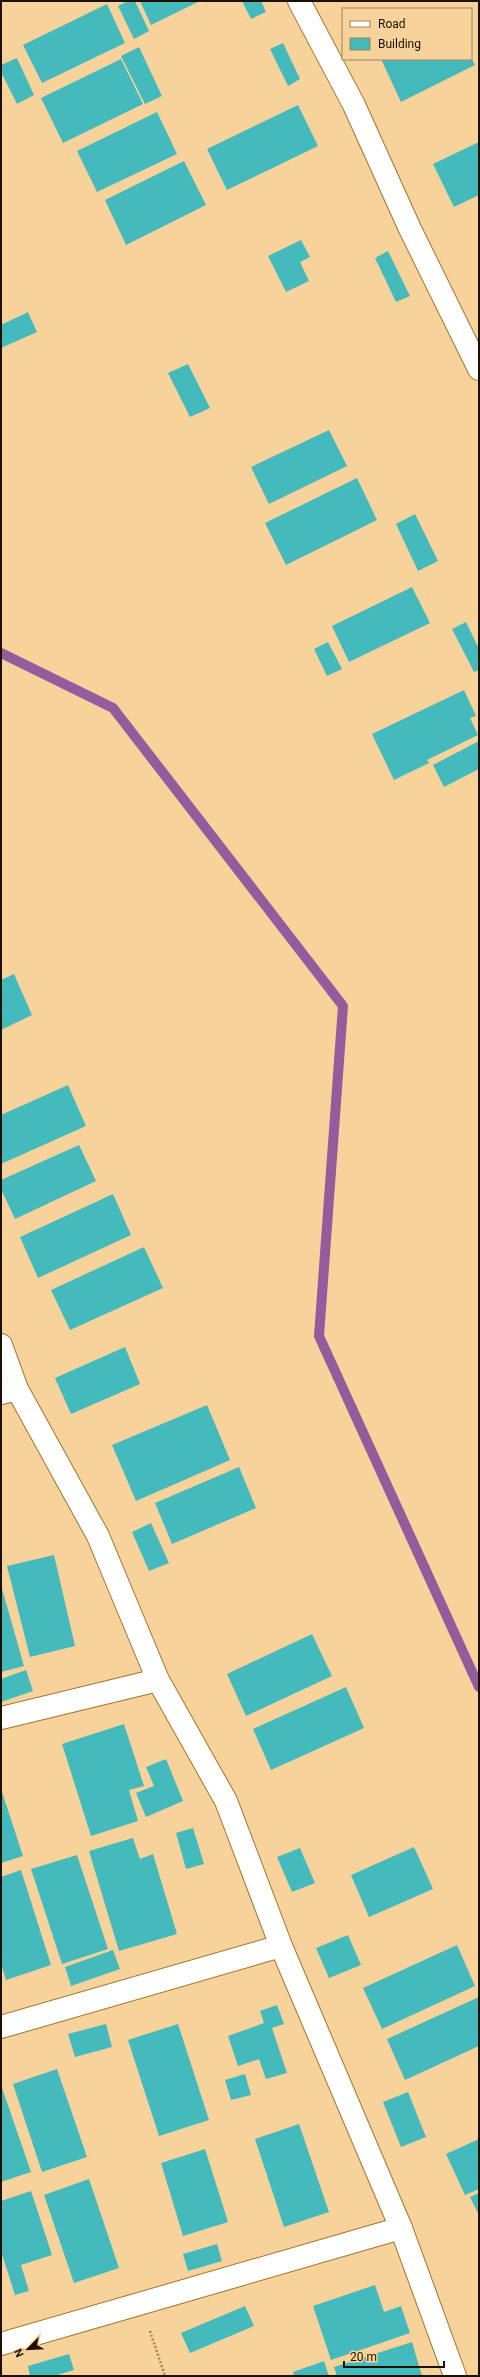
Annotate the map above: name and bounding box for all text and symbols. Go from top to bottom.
legend [342,8,472,60]
text: Road [378,17,406,31]
text: Building [378,37,421,51]
north arrow [8,2329,48,2369]
scale bar [344,2343,444,2369]
text: N [12,2346,27,2359]
text: 20 m [350,2350,377,2364]

